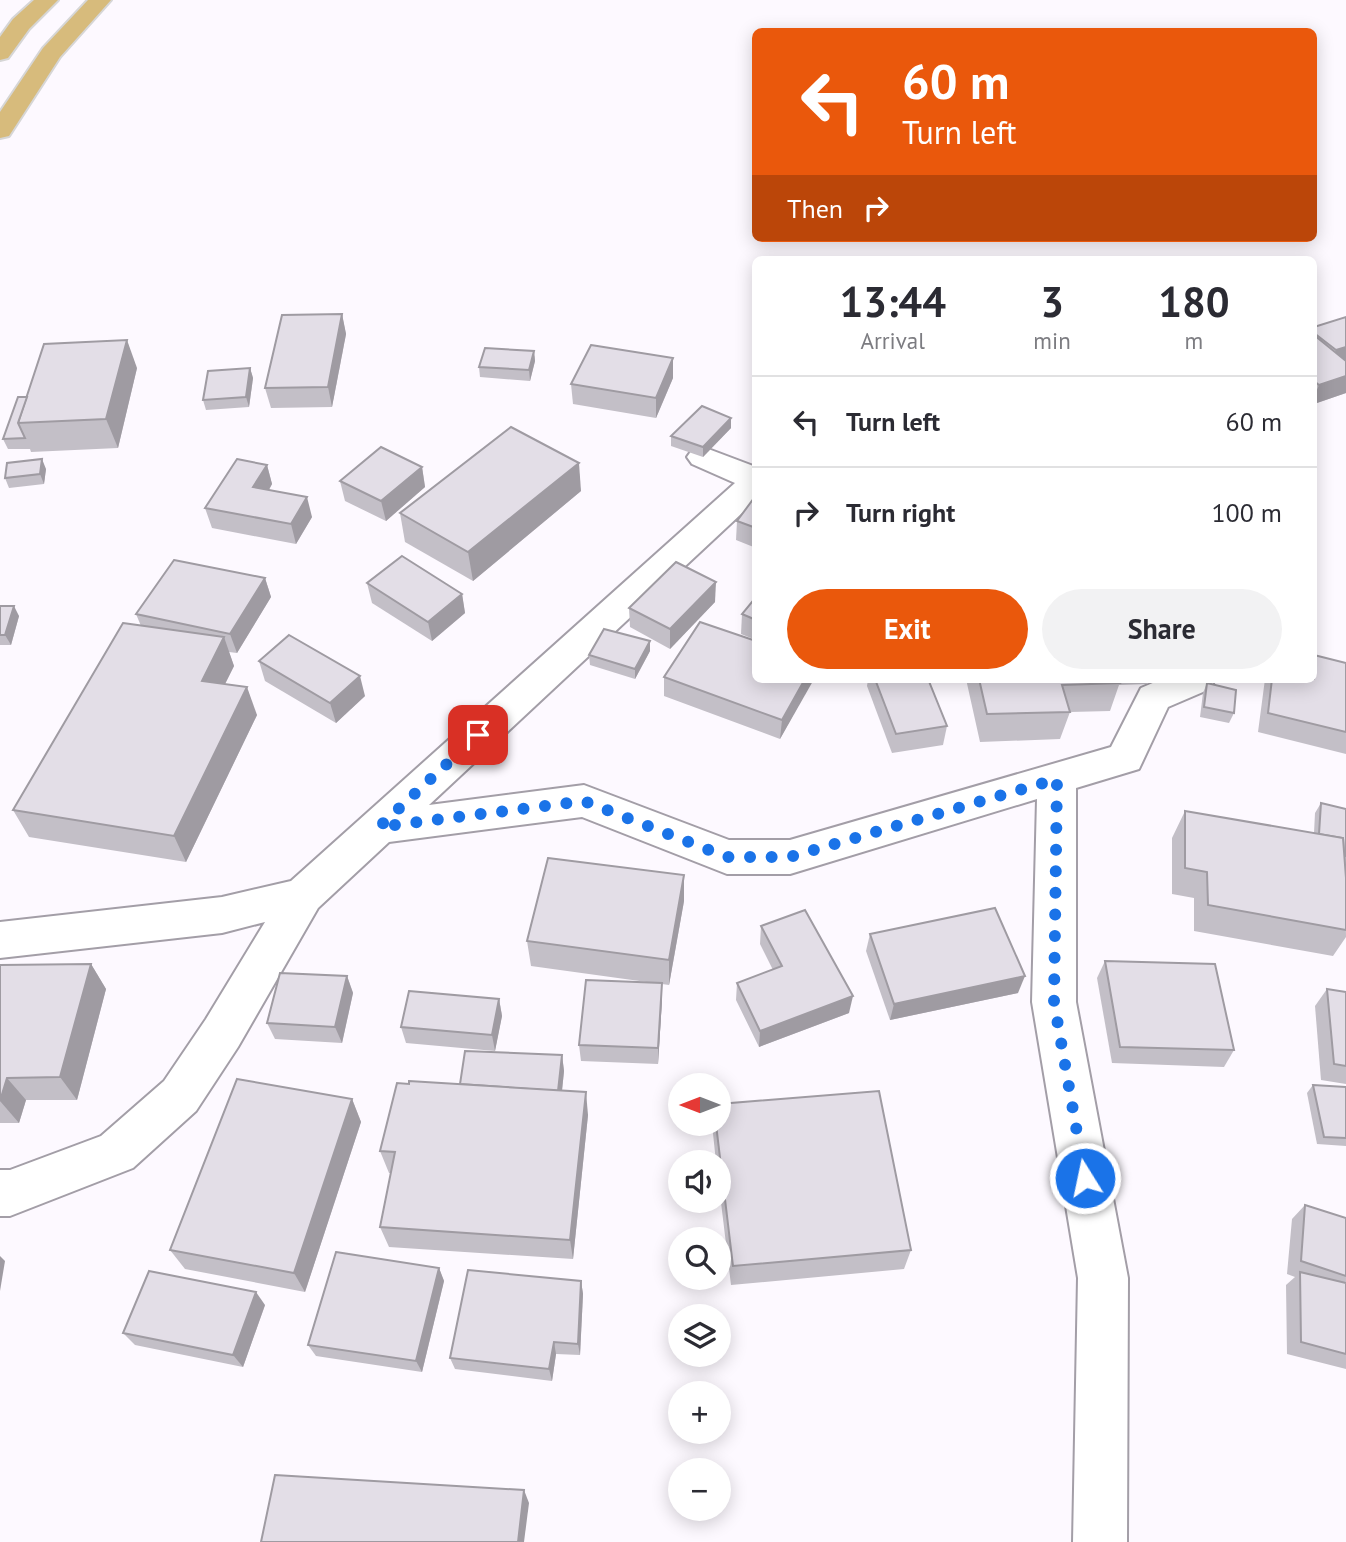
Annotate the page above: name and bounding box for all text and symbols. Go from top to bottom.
text: 60 m [902,49,1009,113]
icon: left [787,56,878,147]
text: Turn left [902,111,1017,153]
icon: right [857,189,895,227]
text: Then [787,192,843,225]
text: 13:44 [839,274,946,329]
text: 3 [1040,274,1064,329]
text: 180 [1158,274,1230,329]
text: Arrival [860,326,925,355]
text: min [1033,326,1071,355]
text: m [1185,326,1203,355]
icon: left [787,403,825,441]
text: Turn left [846,405,940,438]
text: 60 m [1226,405,1282,438]
icon: right [787,494,825,532]
text: Turn right [846,496,955,529]
text: 100 m [1211,496,1282,529]
button: Exit [787,589,1028,669]
button: Share [1042,589,1282,669]
pin [448,705,508,765]
icon: arrive [459,716,497,754]
north arrow [668,1073,732,1136]
map controls [668,1073,731,1521]
position arrow [1048,1141,1122,1215]
button: sound [668,1150,731,1213]
button: search [668,1227,731,1290]
button: layers [668,1304,731,1367]
button: + [668,1381,731,1444]
button: − [668,1458,731,1521]

